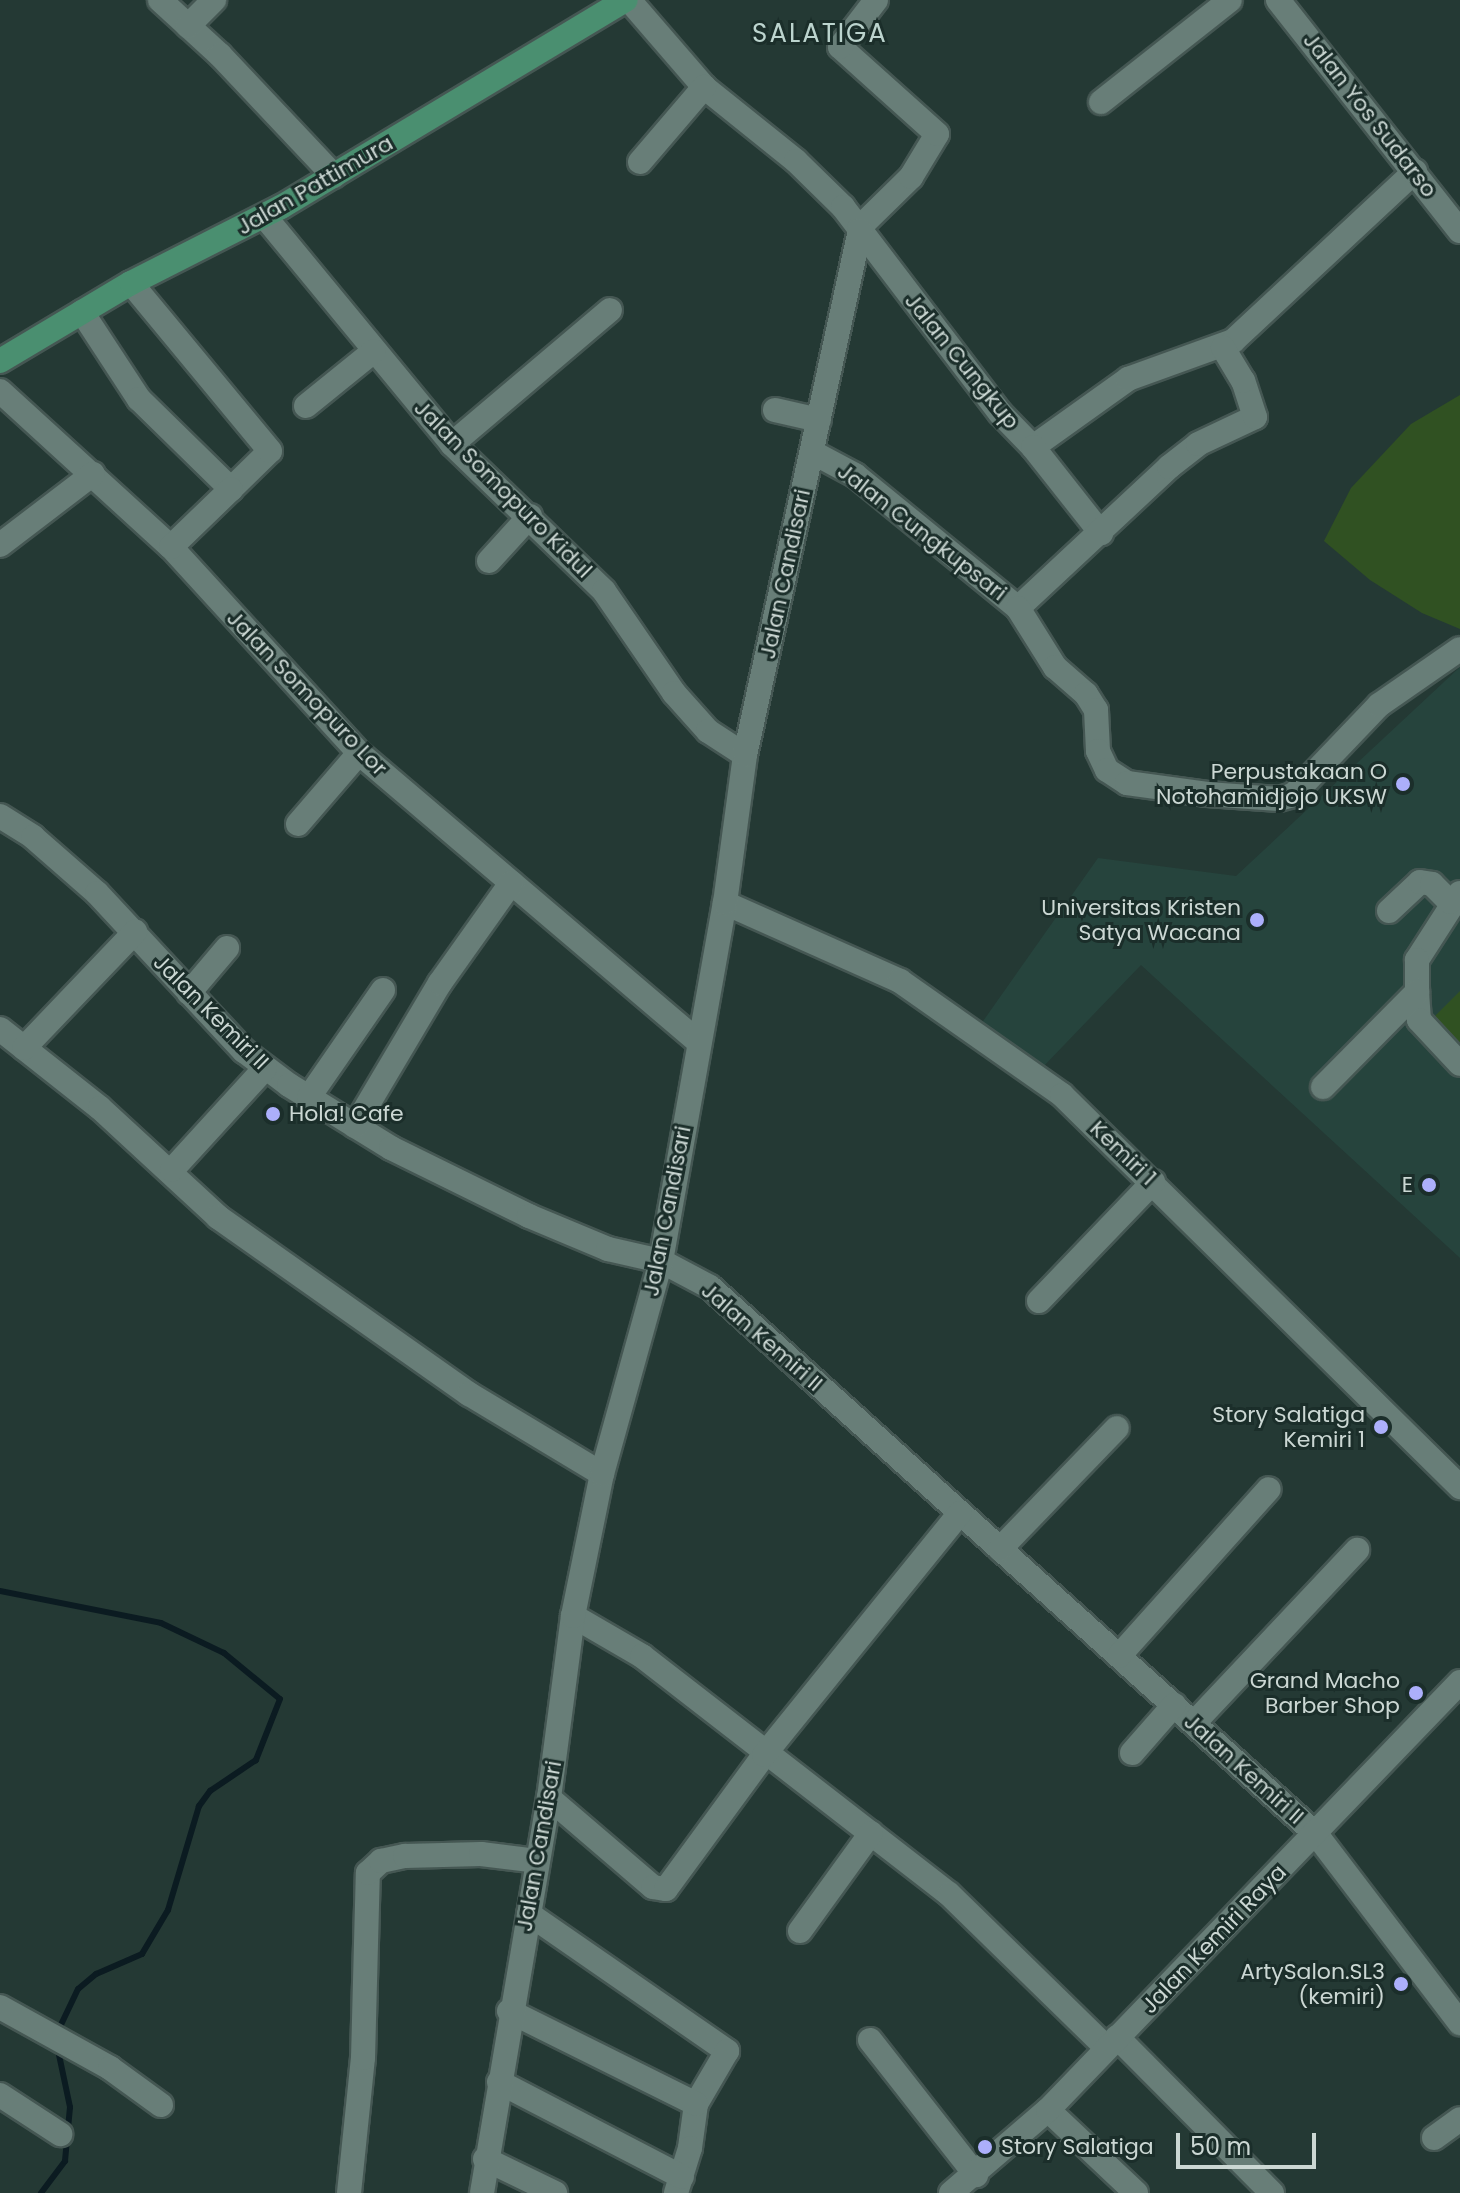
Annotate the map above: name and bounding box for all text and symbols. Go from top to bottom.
district label: SALATIGA [752,18,888,50]
street label: Jalan Yos Sudarso [1298,27,1442,203]
street label: Jalan Pattimura [232,130,398,240]
street label: Jalan Cungkup [899,288,1025,434]
street label: Jalan Somopuro Kidul [409,395,597,583]
street label: Jalan Cungkupsari [832,458,1012,606]
street label: Jalan Candisari [754,487,816,661]
street label: Jalan Somopuro Lor [221,605,393,781]
place label: Perpustakaan O Notohamidjojo UKSW [1156,758,1387,810]
marker: Perpustakaan O Notohamidjojo UKSW [1394,775,1412,793]
place label: Universitas Kristen Satya Wacana [1041,894,1241,946]
marker: Universitas Kristen Satya Wacana [1248,911,1266,929]
street label: Jalan Kemiri II [148,949,274,1075]
place label: Hola! Cafe [289,1101,404,1127]
marker: Hola! Cafe [264,1105,282,1123]
street label: Kemiri 1 [1085,1115,1161,1191]
street label: Jalan Candisari [638,1124,696,1298]
place label: E [1402,1172,1413,1198]
marker: E [1420,1176,1438,1194]
street label: Jalan Kemiri II [696,1277,828,1397]
place label: Story Salatiga Kemiri 1 [1212,1401,1365,1452]
marker: Story Salatiga Kemiri 1 [1372,1418,1390,1436]
place label: Grand Macho Barber Shop [1250,1667,1400,1718]
marker: Grand Macho Barber Shop [1407,1684,1425,1702]
street label: Jalan Kemiri II [1179,1708,1309,1830]
street label: Jalan Candisari [511,1759,567,1933]
street label: Jalan Kemiri Raya [1136,1859,1292,2019]
place label: ArtySalon.SL3 (kemiri) [1240,1958,1385,2010]
marker: ArtySalon.SL3 (kemiri) [1392,1975,1410,1993]
scale bar [1180,2117,1320,2167]
text: 50 m [1190,2130,1251,2163]
place label: Story Salatiga [1001,2134,1154,2160]
marker: Story Salatiga [976,2138,994,2156]

